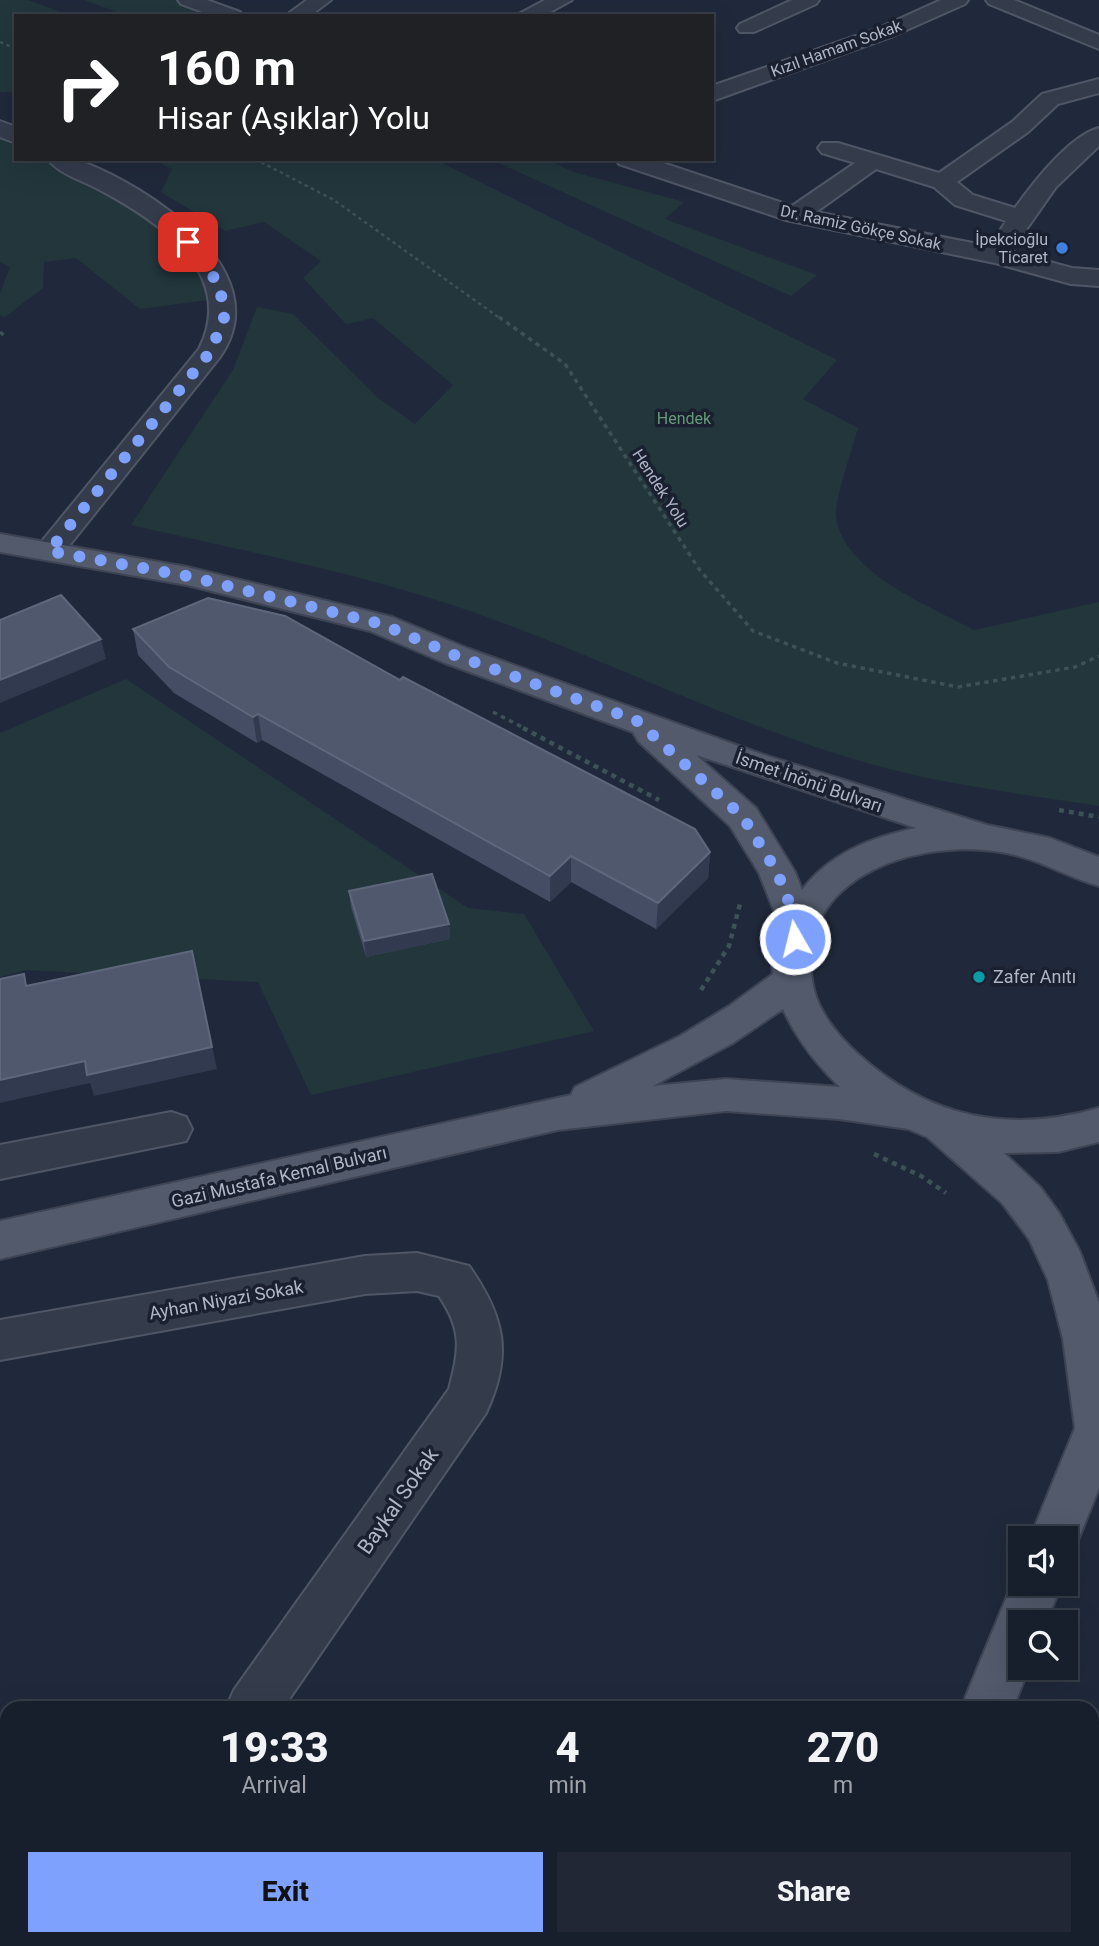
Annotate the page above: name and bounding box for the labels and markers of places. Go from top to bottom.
pin [158,212,218,272]
place label: İpekcioğlu Ticaret [975,230,1048,267]
marker: İpekcioğlu Ticaret [1054,240,1070,256]
place label: Zafer Anıtı [993,966,1076,987]
marker: Zafer Anıtı [971,969,987,985]

